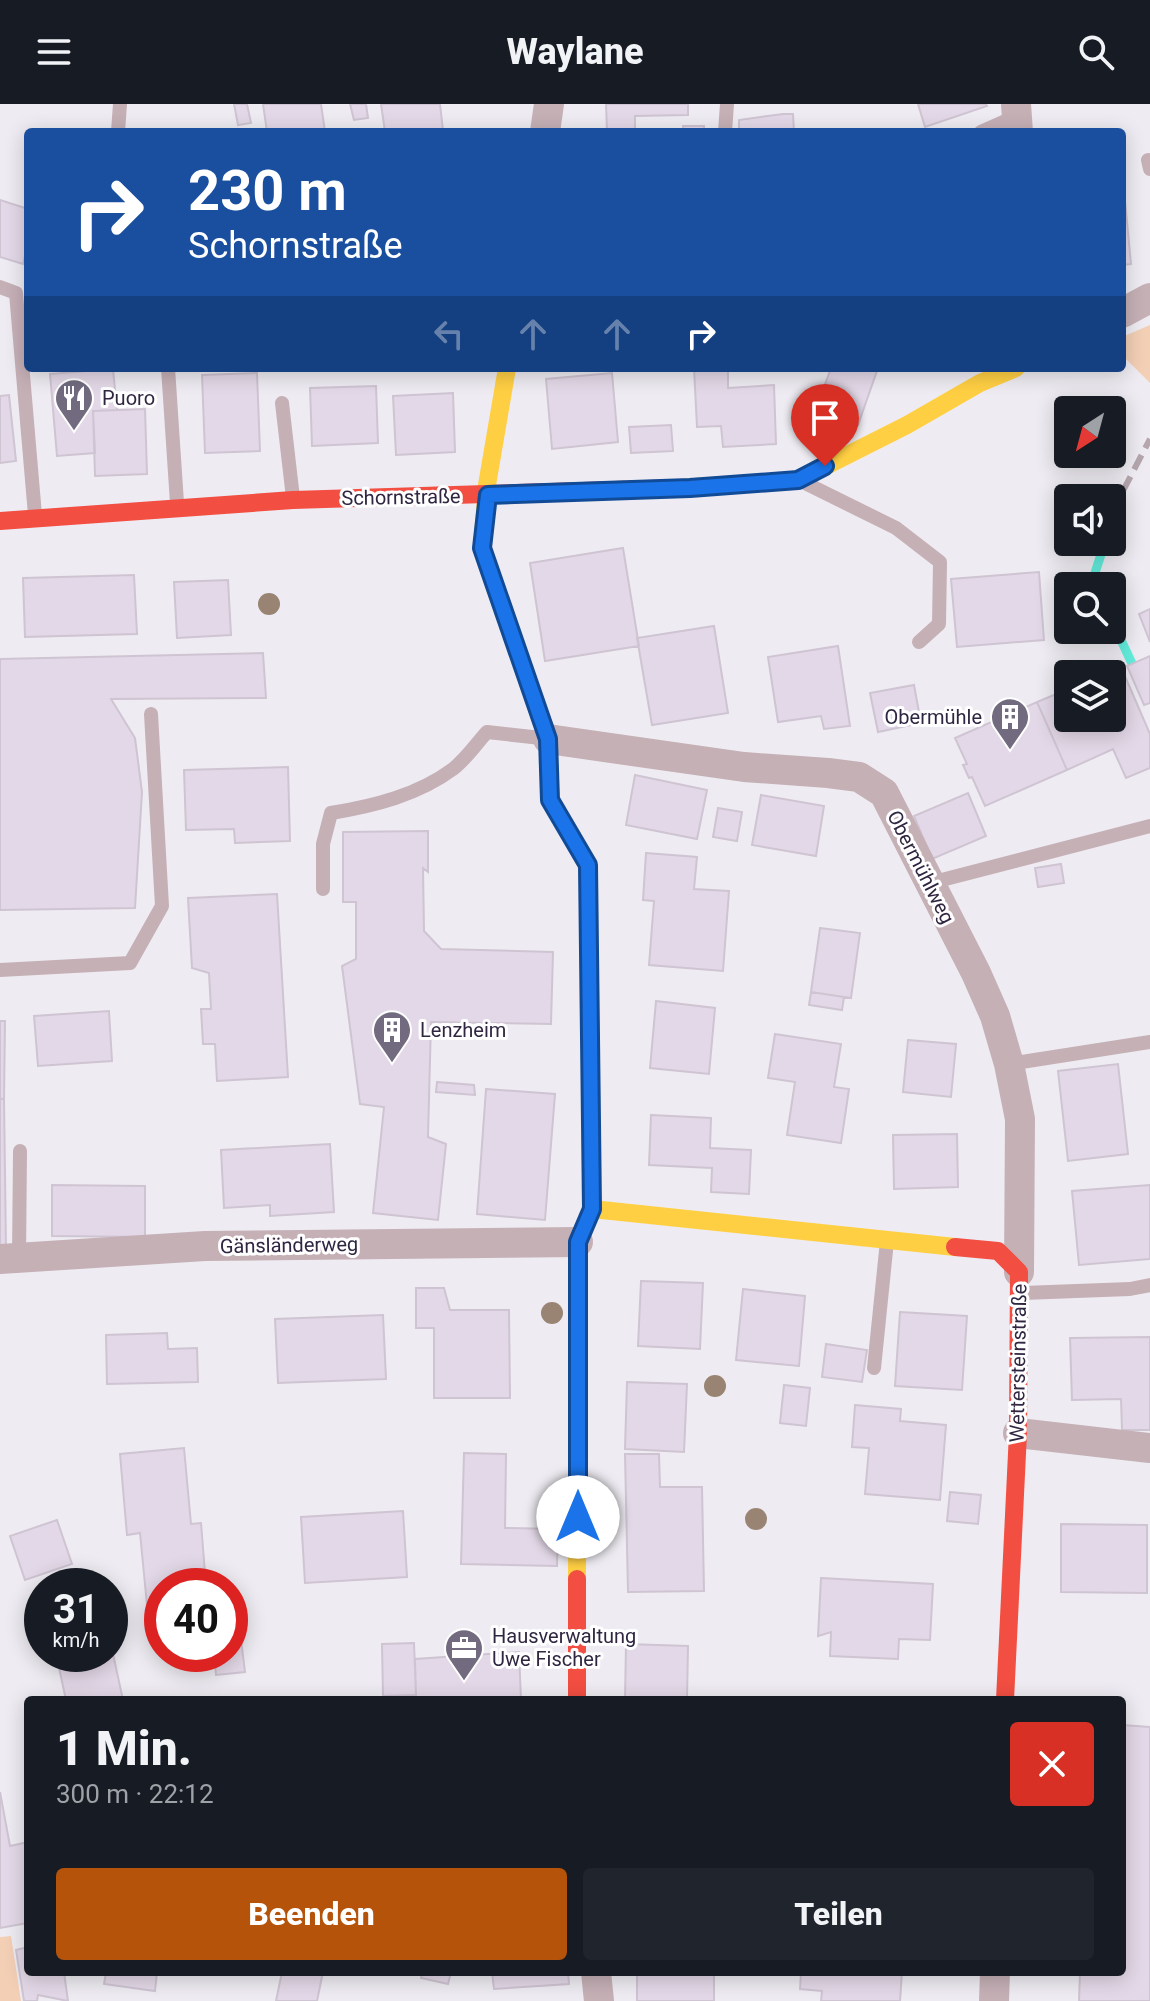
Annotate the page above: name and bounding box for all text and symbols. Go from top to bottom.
icon: menu [32,30,76,74]
icon: search [1074,30,1118,74]
text: Waylane [507,31,643,73]
text: 230 m [188,158,347,224]
icon: right [56,160,160,264]
text: Schornstraße [188,225,403,267]
icon: left [427,312,471,356]
icon: ahead [511,312,555,356]
icon: ahead [595,312,639,356]
icon: right [679,312,723,356]
restaurant icon: Puoro [53,377,95,432]
pin [791,384,859,466]
place label: Puoro [102,386,155,410]
icon: arrive [803,396,847,440]
north arrow [1054,396,1126,468]
map controls [1054,396,1126,732]
street label: Schornstraße [341,484,461,510]
button: sound [1054,484,1126,556]
button: search [1054,572,1126,644]
button: layers [1054,660,1126,732]
building icon: Obermühle [989,696,1031,751]
place label: Obermühle [885,705,982,729]
street label: Obermühlweg [882,806,960,928]
building icon: Lenzheim [371,1009,413,1064]
place label: Lenzheim [420,1018,506,1042]
street label: Gänsländerweg [220,1232,358,1258]
street label: Wettersteinstraße [1005,1284,1031,1442]
position arrow [536,1475,620,1559]
speed limit sign: 40 [144,1568,248,1672]
text: 31 [53,1586,99,1633]
place label: Hausverwaltung Uwe Fischer [492,1624,636,1671]
office icon: Hausverwaltung Uwe Fischer [443,1627,485,1682]
text: km/h [53,1628,99,1652]
text: 1 Min. [56,1720,192,1777]
button: close [1010,1722,1094,1806]
text: 300 m · 22:12 [56,1779,214,1809]
button: Beenden [56,1868,567,1960]
button: Teilen [583,1868,1094,1960]

